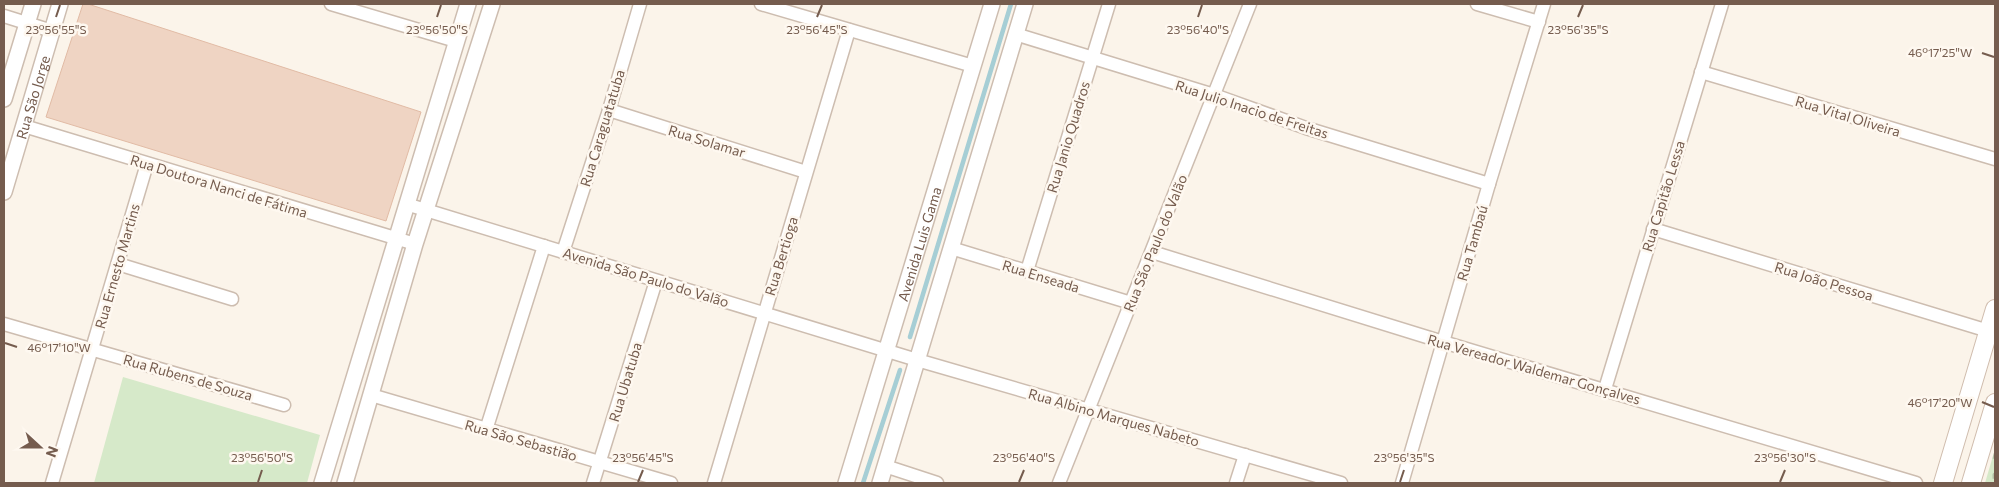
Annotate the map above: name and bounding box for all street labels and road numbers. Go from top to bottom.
street label: Rua São Jorge [12,53,53,141]
street label: Rua Caraguatatuba [576,67,628,189]
street label: Rua Julio Inacio de Freitas [1173,76,1331,142]
street label: Rua Janio Quadros [1043,79,1093,195]
street label: Rua Vital Oliveira [1793,92,1903,140]
street label: Rua Solamar [666,121,748,161]
street label: Rua Capitão Lessa [1638,138,1688,254]
street label: Rua Doutora Nanci de Fátima [128,151,310,221]
street label: Rua São Paulo do Valão [1120,172,1190,314]
street label: Avenida Luis Gama [893,185,944,303]
street label: Rua Ernesto Martins [91,201,143,331]
street label: Rua Tambaú [1453,203,1491,283]
street label: Rua Bertioga [761,214,801,298]
street label: Avenida São Paulo do Valão [561,244,731,310]
street label: Rua Enseada [1000,256,1082,296]
street label: Rua João Pessoa [1773,258,1875,304]
street label: Rua Vereador Waldemar Gonçalves [1426,330,1642,408]
street label: Rua Ubatuba [605,340,645,424]
street label: Rua Rubens de Souza [121,350,255,404]
street label: Rua Albino Marques Nabeto [1027,384,1201,450]
street label: Rua São Sebastião [463,416,579,464]

